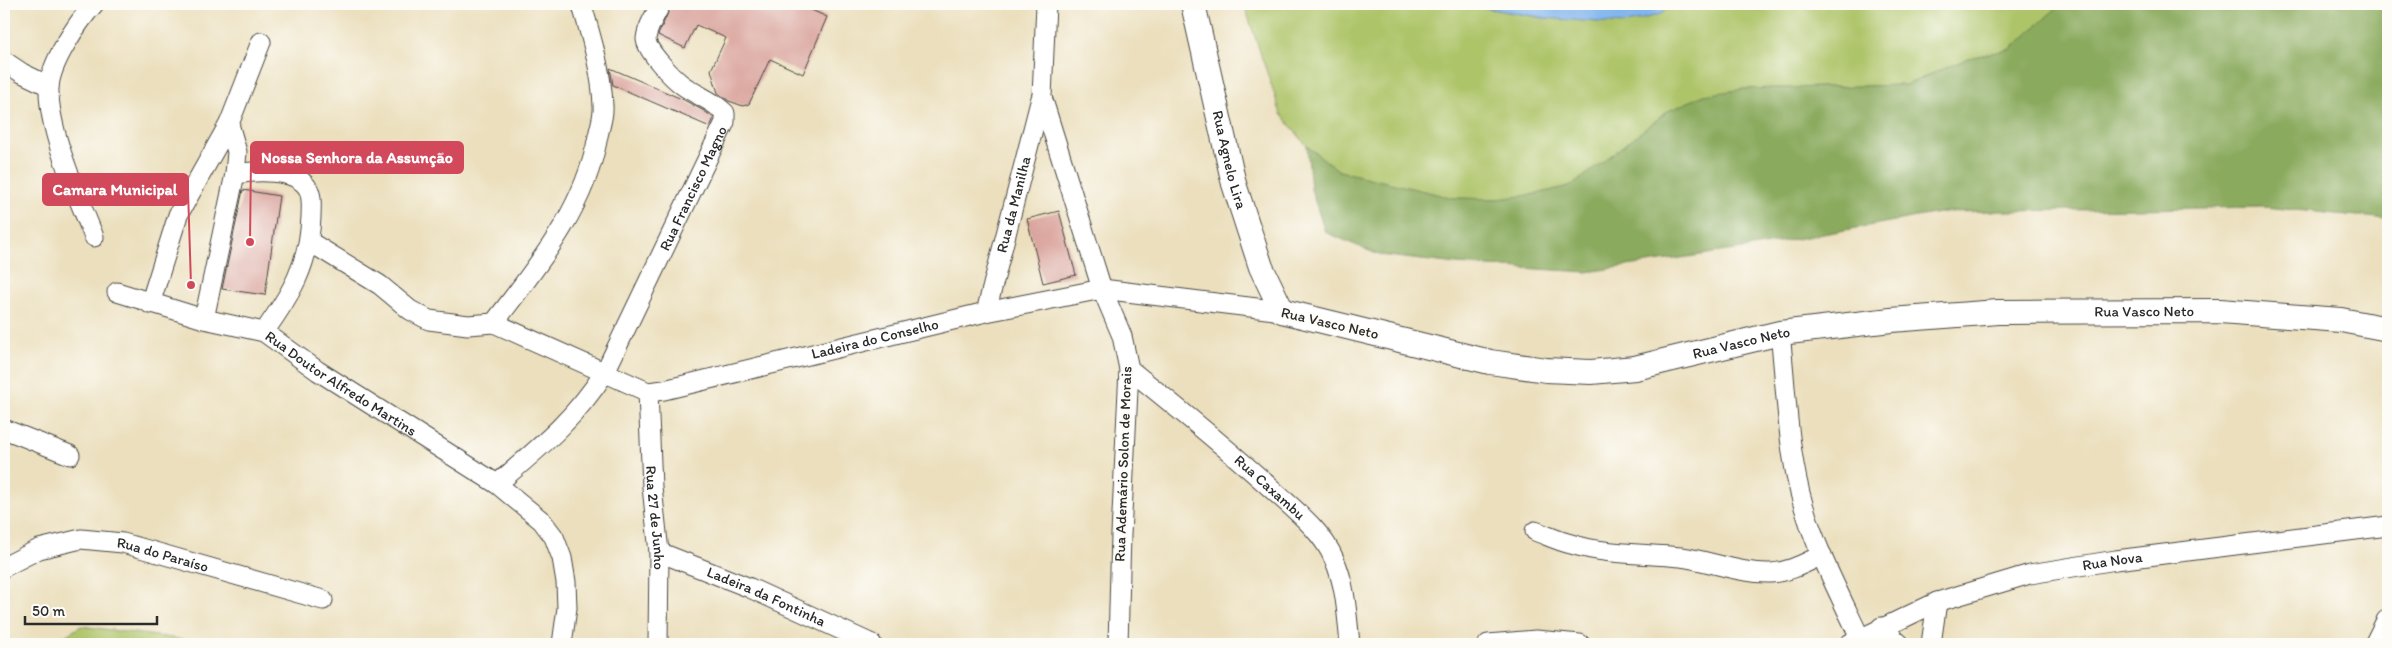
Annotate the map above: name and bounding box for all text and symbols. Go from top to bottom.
street label: Rua Agnelo Lira [1209,109,1251,212]
street label: Rua Francisco Magno [656,123,731,254]
callout: Nossa Senhora da Assunção [251,142,463,173]
text: Nossa Senhora da Assunção [261,148,453,168]
street label: Rua da Manilha [993,154,1035,255]
callout: Camara Municipal [43,174,188,205]
text: Camara Municipal [53,180,178,200]
street label: Rua Vasco Neto [2094,302,2194,321]
street label: Rua Vasco Neto [1279,303,1381,343]
street label: Ladeira do Conselho [810,315,940,363]
street label: Rua Vasco Neto [1691,323,1791,363]
street label: Rua Doutor Alfredo Martins [262,327,420,440]
street label: Rua Ademário Solon de Morais [1111,366,1135,562]
street label: Rua Caxambu [1231,451,1309,524]
street label: Rua 27 de Junho [642,465,668,570]
street label: Rua do Paraíso [116,533,211,576]
street label: Rua Nova [2081,548,2144,574]
street label: Ladeira da Fontinha [704,563,829,631]
scale bar [25,593,158,625]
text: 50 m [32,602,65,620]

